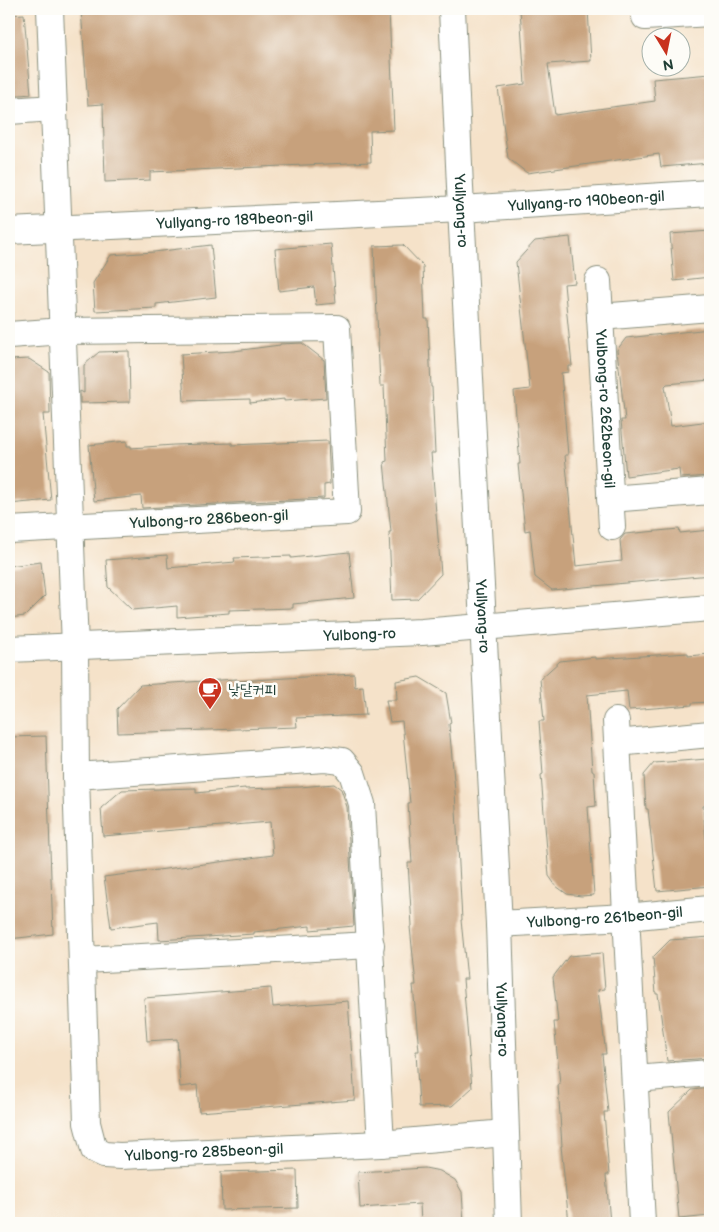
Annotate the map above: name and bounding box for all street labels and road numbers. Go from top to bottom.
street label: Yullyang-ro [449,172,472,248]
street label: Yullyang-ro 190beon-gil [506,187,665,216]
street label: Yullyang-ro 189beon-gil [155,207,314,234]
street label: Yulbong-ro 262beon-gil [591,328,619,489]
street label: Yulbong-ro 286beon-gil [128,506,289,533]
street label: Yullyang-ro [471,578,494,654]
street label: Yulbong-ro [322,624,397,646]
street label: Yulbong-ro 261beon-gil [525,903,684,933]
street label: Yullyang-ro [491,981,512,1057]
street label: Yulbong-ro 285beon-gil [123,1139,284,1166]

